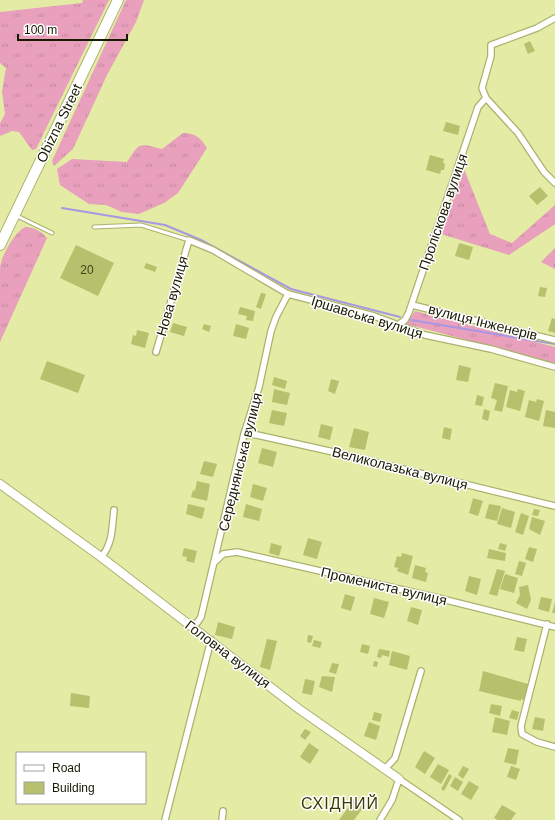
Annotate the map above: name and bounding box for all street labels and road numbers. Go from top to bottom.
street label: Obizna Street [33,81,85,165]
street label: Проліскова вулиця [416,152,470,272]
street label: Нова вулиця [153,254,191,338]
street label: Іршавська вулиця [309,292,425,342]
street label: вулиця Інженерів [427,301,539,343]
street label: Середнянська вулиця [215,391,265,533]
street label: Великолазька вулиця [330,443,470,493]
street label: Промениста вулиця [319,564,449,608]
street label: Головна вулиця [182,617,274,691]

